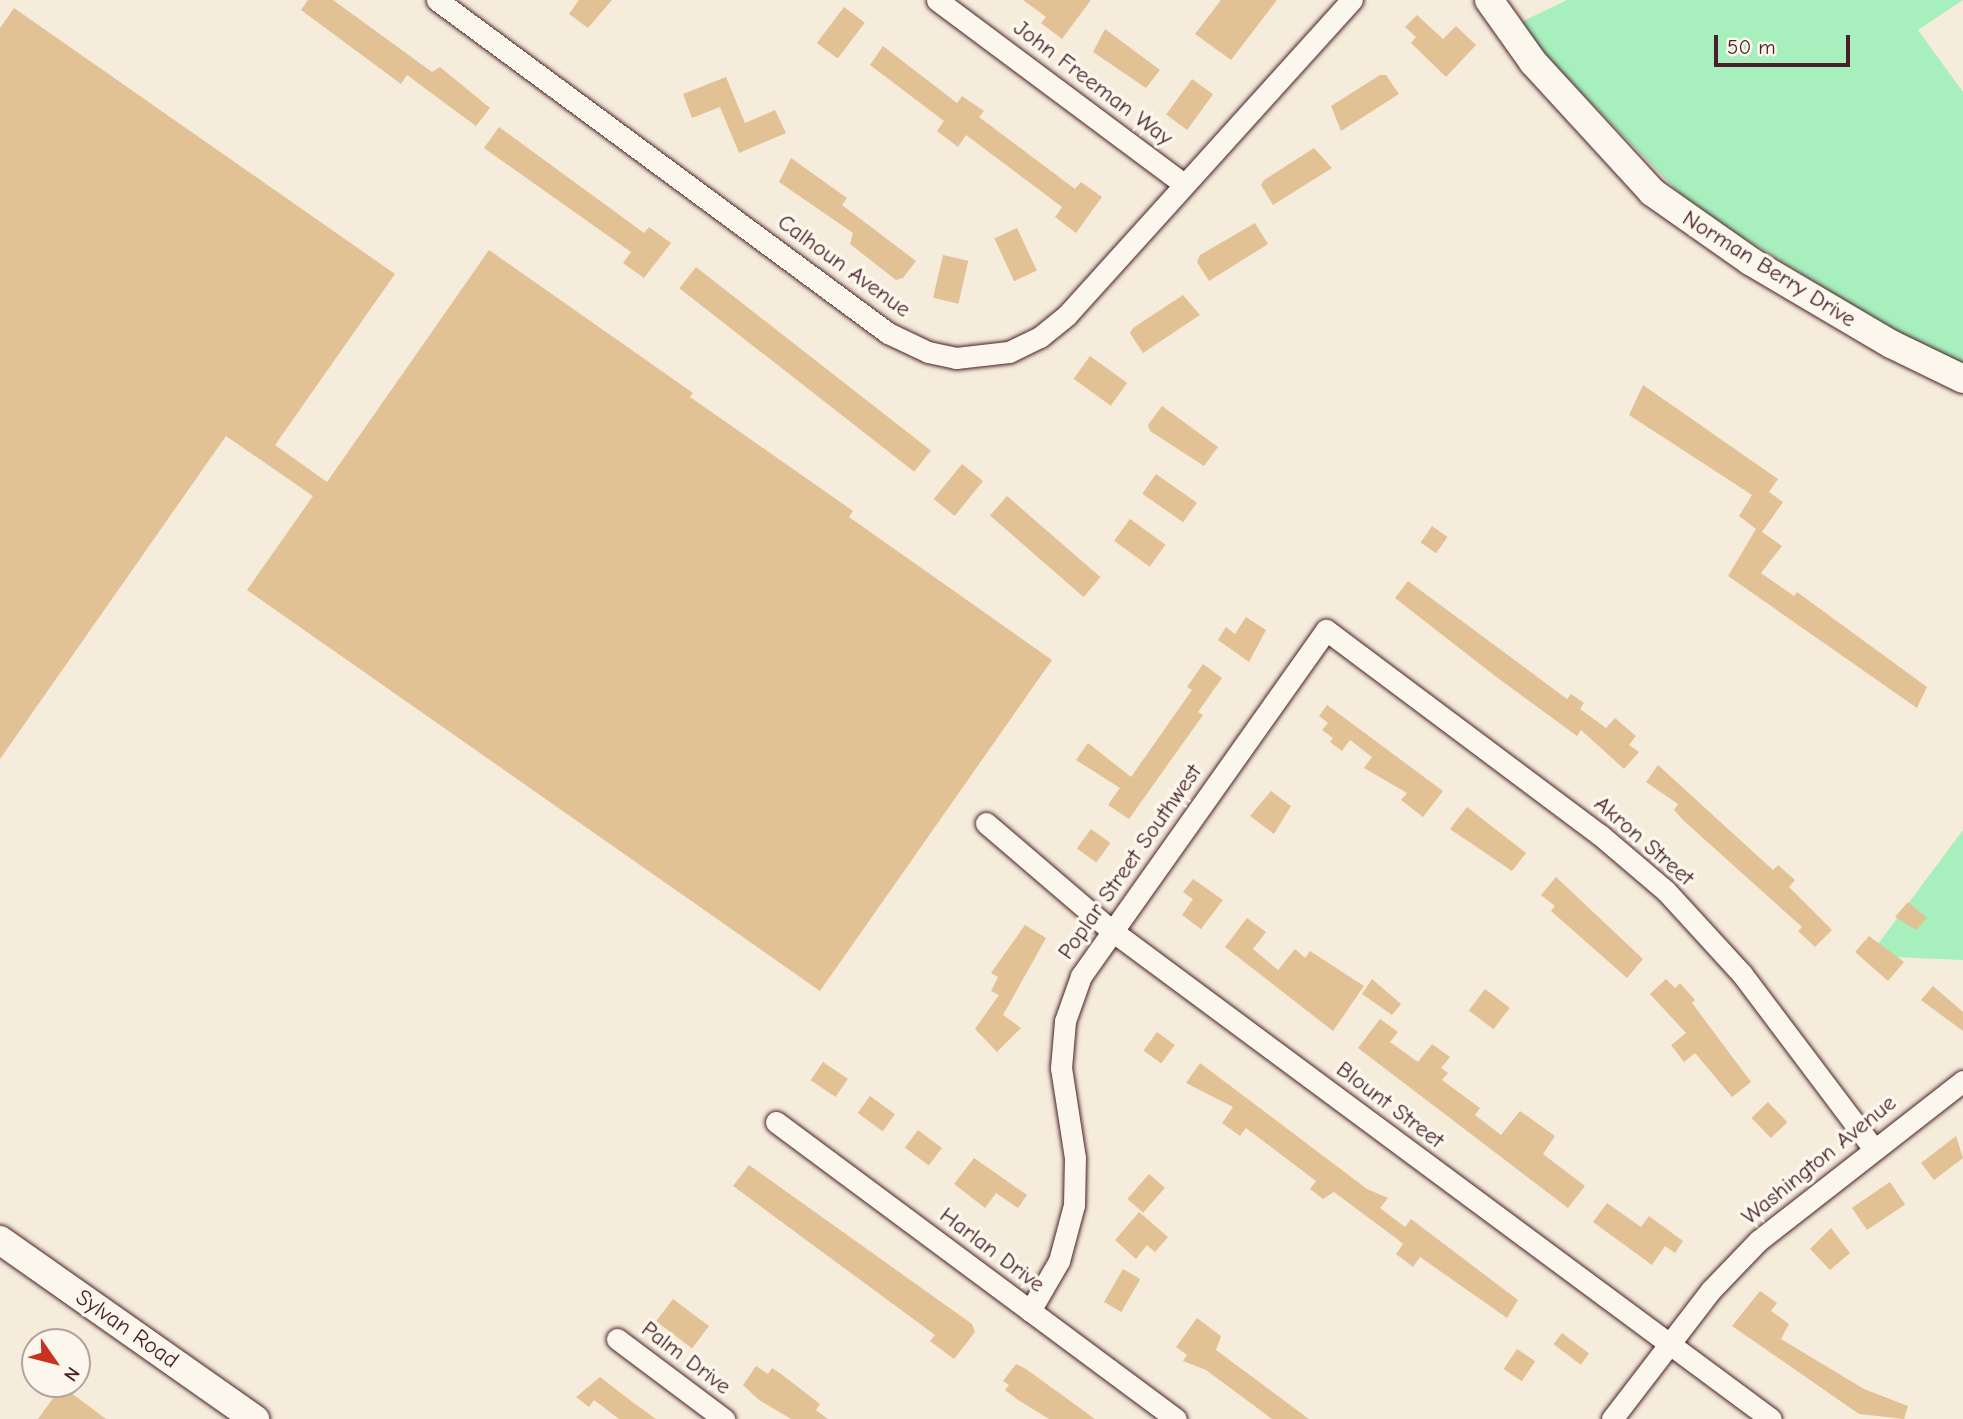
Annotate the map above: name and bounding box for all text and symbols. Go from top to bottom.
street label: John Freeman Way [1008,14,1178,152]
scale bar [1718,21,1854,65]
text: 50 m [1727,35,1776,59]
street label: Norman Berry Drive [1677,205,1861,333]
street label: Calhoun Avenue [772,208,916,324]
street label: Poplar Street Southwest [1052,759,1208,965]
street label: Akron Street [1588,790,1700,892]
street label: Blount Street [1331,1056,1449,1154]
street label: Washington Avenue [1736,1089,1902,1231]
street label: Harlan Drive [934,1202,1050,1298]
street label: Sylvan Road [70,1284,184,1374]
street label: Palm Drive [636,1315,736,1401]
north arrow [21,1328,91,1398]
text: N [59,1363,84,1385]

